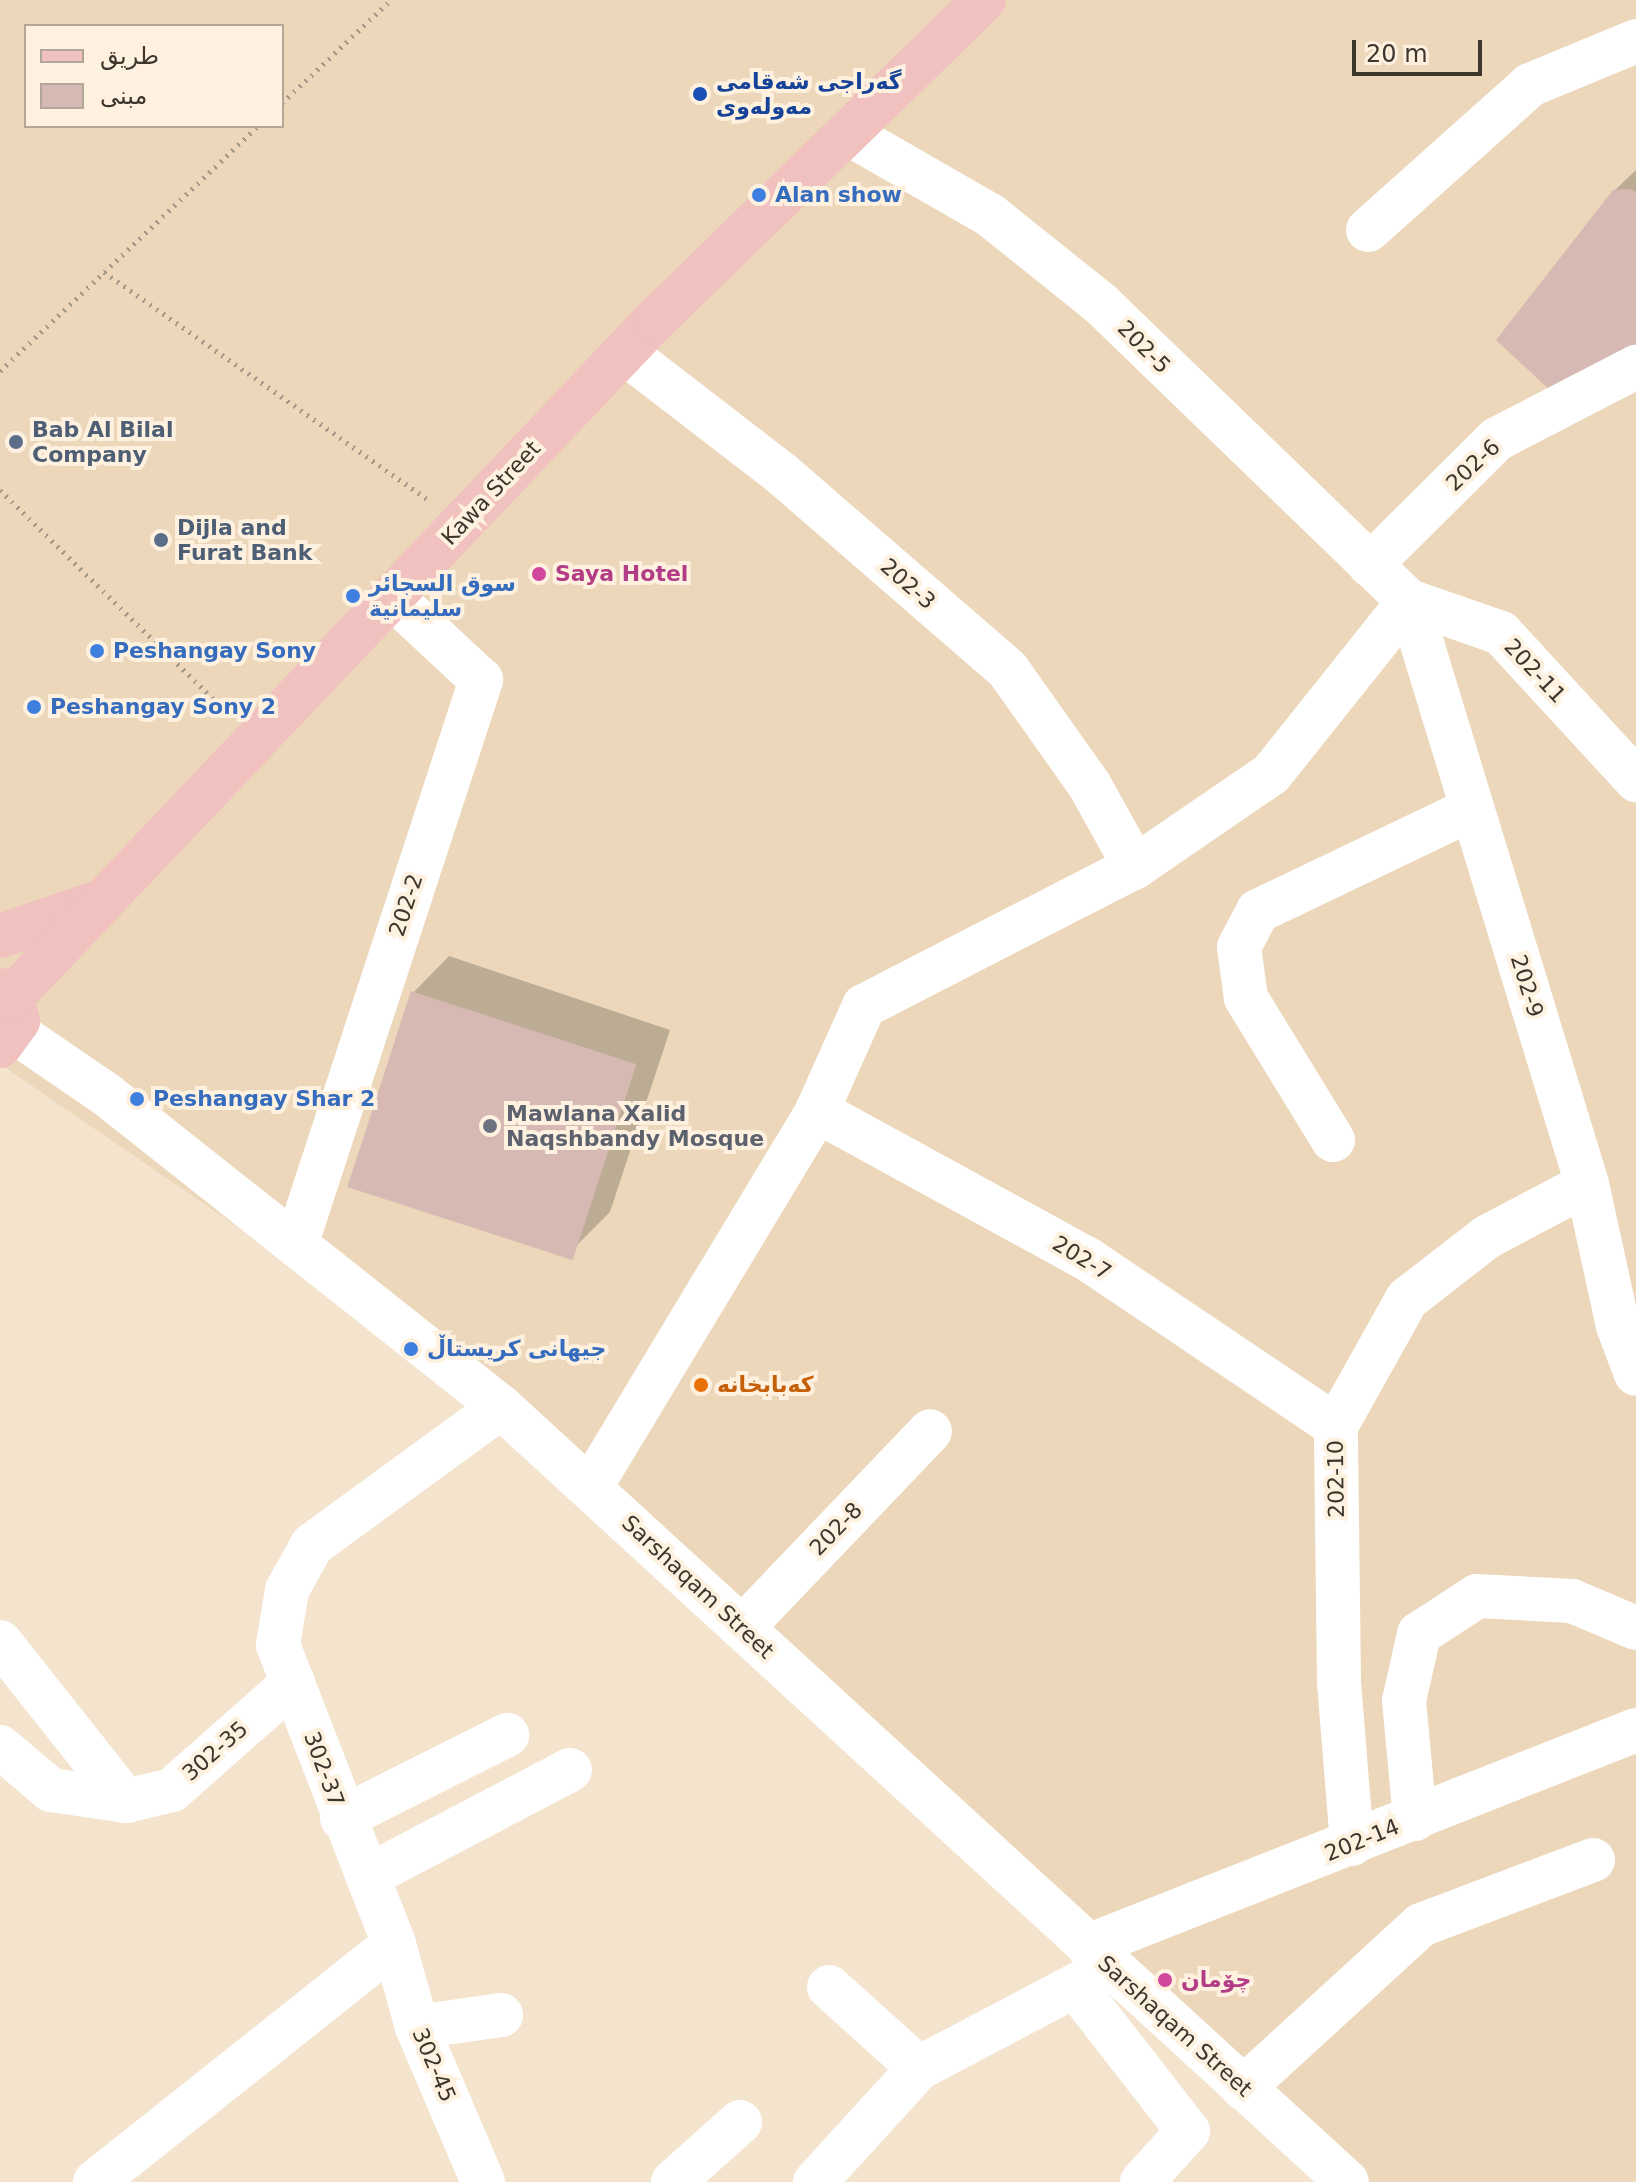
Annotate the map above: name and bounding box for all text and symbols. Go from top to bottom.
legend [24,24,284,128]
scale bar [1356,24,1486,74]
text: 20 m [1366,40,1428,68]
text: طريق [100,42,159,70]
place label: گەراجی شەقامی مەولەوی [716,68,902,120]
text: مبنى [100,82,147,110]
marker: گەراجی شەقامی مەولەوی [691,85,709,103]
place label: Alan show [775,182,902,208]
marker: Alan show [750,186,768,204]
street label: 202-5 [1112,315,1176,379]
place label: Bab Al Bilal Company [32,416,173,468]
marker: Bab Al Bilal Company [7,433,25,451]
street label: 202-6 [1441,434,1505,496]
street label: Kawa Street [436,435,546,551]
place label: Dijla and Furat Bank [177,514,312,566]
marker: Dijla and Furat Bank [152,531,170,549]
street label: 202-3 [875,553,941,615]
place label: Saya Hotel [555,561,688,587]
marker: Saya Hotel [530,565,548,583]
place label: سوق السجائر سليمانية [369,570,516,622]
marker: سوق السجائر سليمانية [344,587,362,605]
street label: 202-11 [1499,634,1571,708]
place label: Peshangay Sony [113,638,316,664]
marker: Peshangay Sony [88,642,106,660]
place label: Peshangay Sony 2 [50,694,276,720]
marker: Peshangay Sony 2 [25,698,43,716]
street label: 202-2 [384,871,428,939]
street label: 202-9 [1505,952,1549,1020]
place label: Peshangay Shar 2 [153,1086,375,1112]
marker: Peshangay Shar 2 [128,1090,146,1108]
place label: Mawlana Xalid Naqshbandy Mosque [506,1100,764,1152]
marker: Mawlana Xalid Naqshbandy Mosque [481,1117,499,1135]
street label: 202-7 [1048,1230,1116,1286]
place label: جیهانی کریستاڵ [427,1336,606,1362]
marker: جیهانی کریستاڵ [402,1340,420,1358]
place label: کەبابخانە [717,1372,814,1398]
marker: کەبابخانە [692,1376,710,1394]
street label: 202-10 [1322,1440,1350,1518]
street label: 202-8 [804,1497,868,1561]
street label: Sarshaqam Street [617,1510,779,1664]
street label: 302-35 [177,1715,253,1787]
street label: 302-37 [298,1728,350,1810]
street label: 202-14 [1321,1813,1403,1867]
street label: Sarshaqam Street [1093,1950,1257,2102]
place label: چۆمان [1181,1967,1251,1993]
marker: چۆمان [1156,1971,1174,1989]
street label: 302-45 [407,2024,461,2106]

